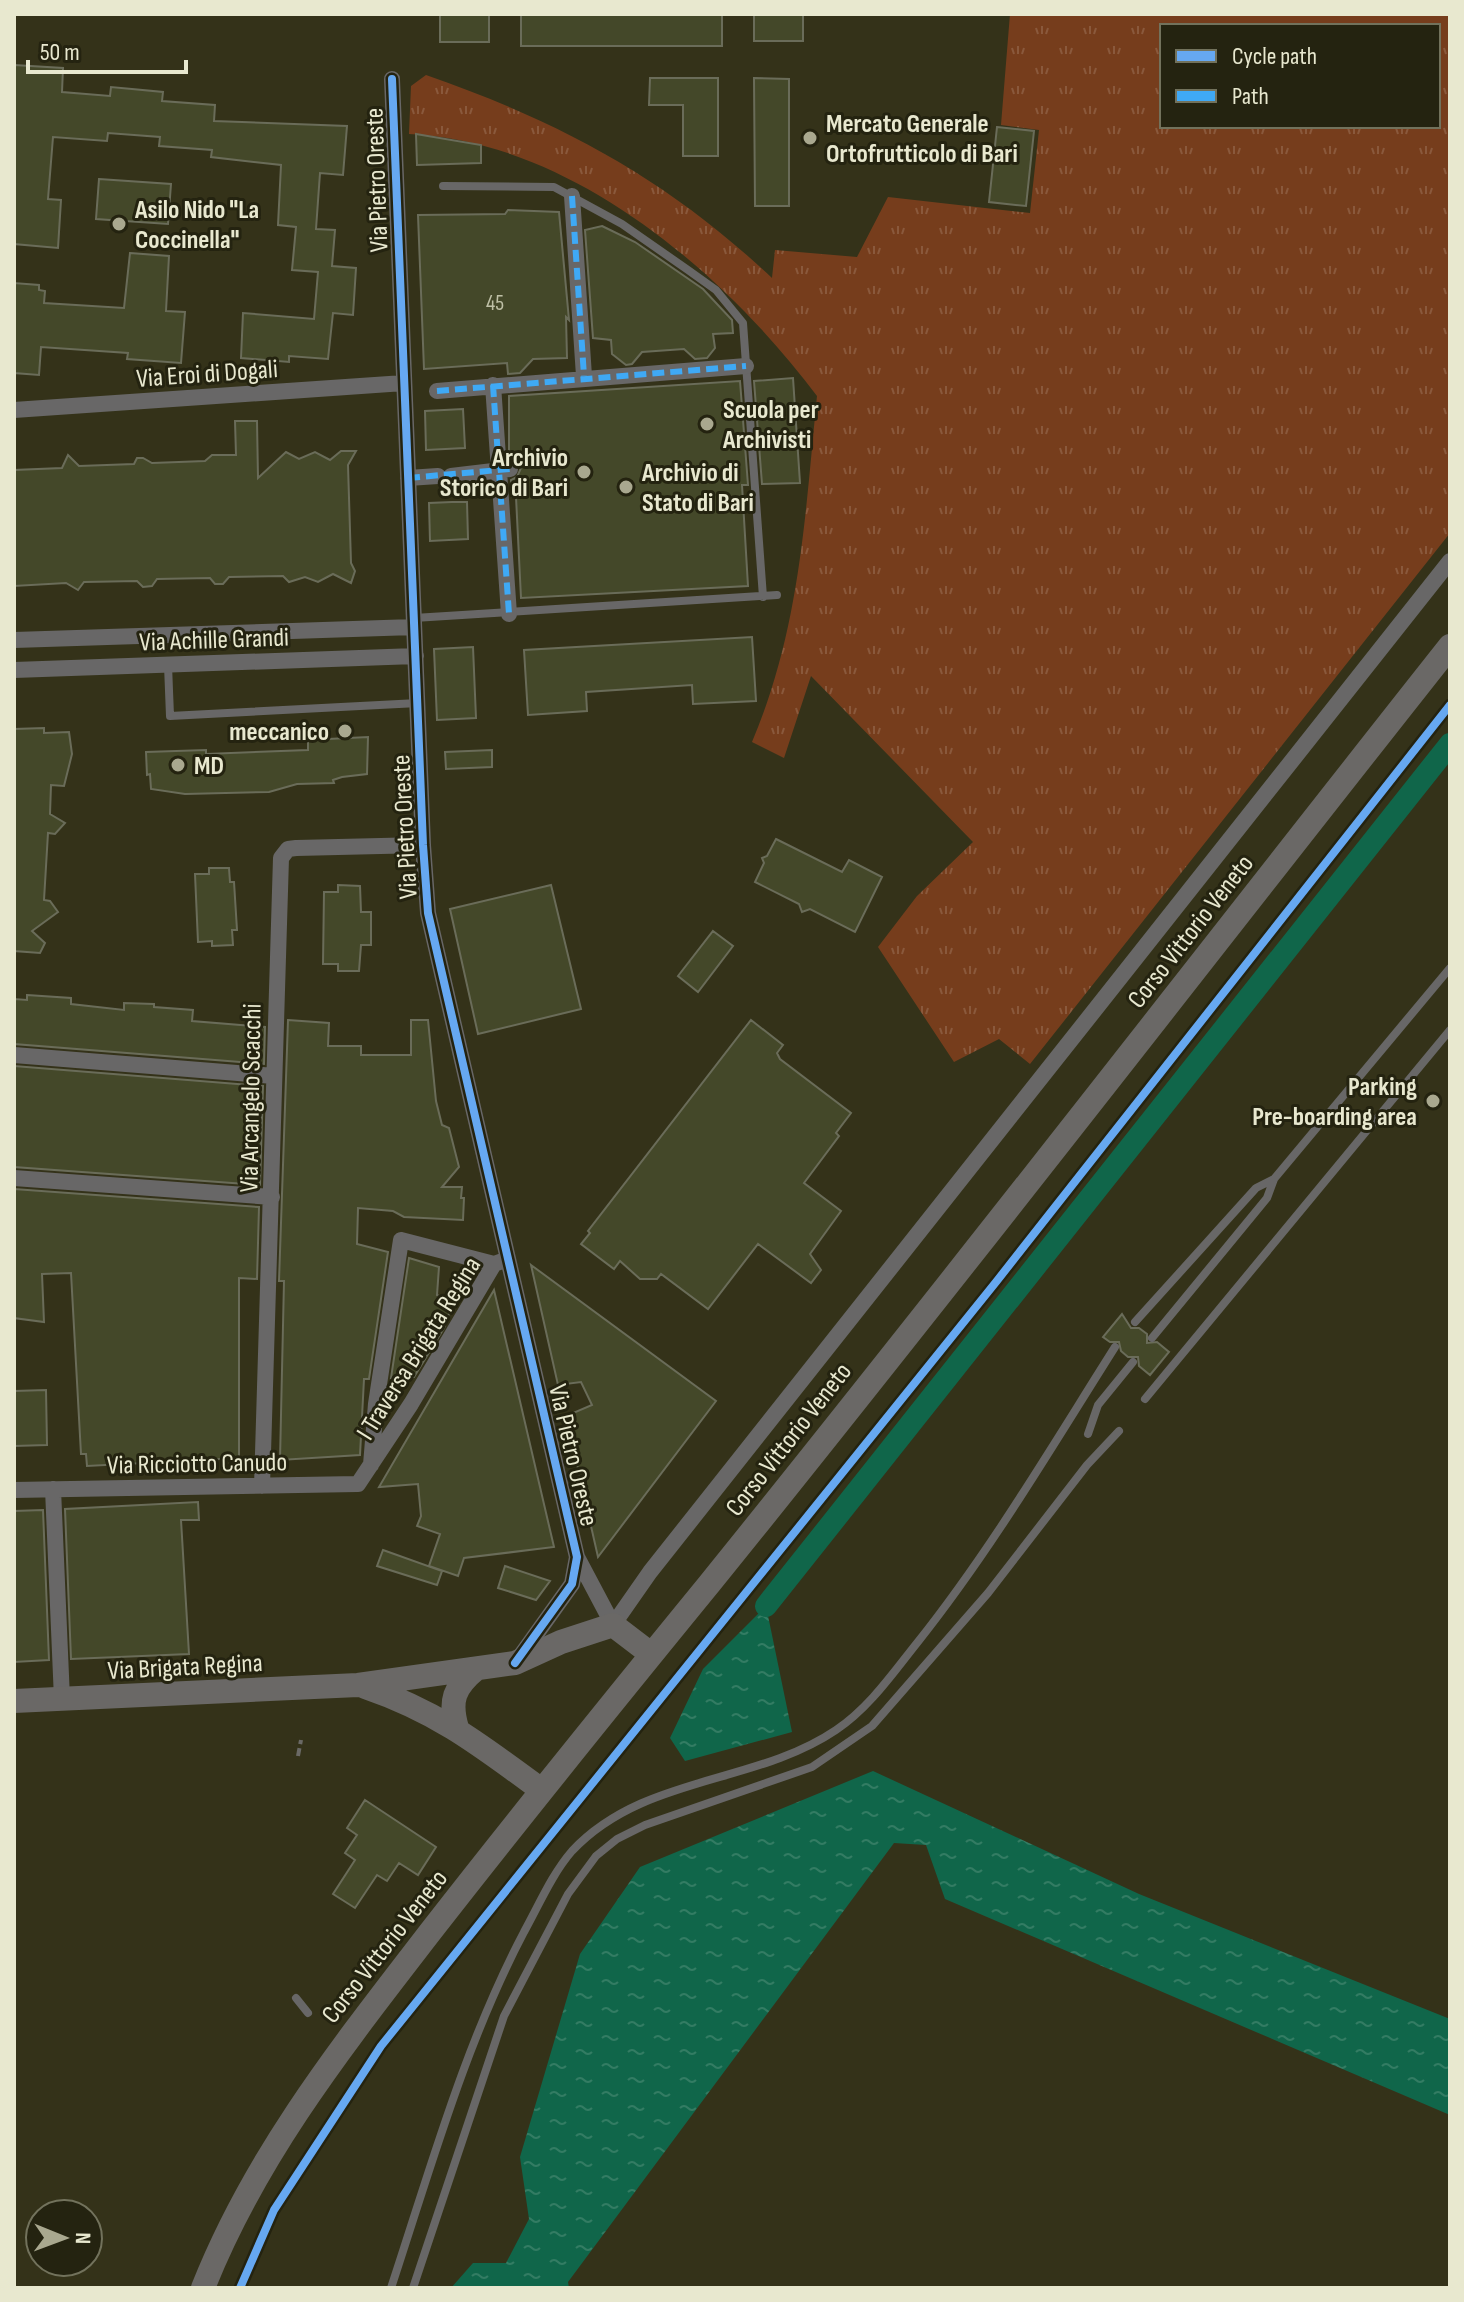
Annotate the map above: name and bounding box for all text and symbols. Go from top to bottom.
scale bar [28,24,186,74]
legend [1160,24,1440,128]
text: 50 m [40,38,80,67]
text: Cycle path [1232,42,1317,71]
text: Path [1232,82,1269,111]
street label: Via Pietro Oreste [359,107,396,253]
place label: Mercato Generale Ortofrutticolo di Bari [826,109,1018,170]
marker: Mercato Generale Ortofrutticolo di Bari [801,129,819,147]
place label: Asilo Nido "La Coccinella" [134,195,259,256]
marker: Asilo Nido "La Coccinella" [110,215,128,233]
house number: 45 [486,290,504,317]
street label: Via Eroi di Dogali [135,354,279,395]
place label: Scuola per Archivisti [722,395,819,456]
marker: Scuola per Archivisti [698,415,716,433]
place label: Archivio Storico di Bari [440,443,568,504]
place label: Archivio di Stato di Bari [641,458,754,519]
marker: Archivio Storico di Bari [575,463,593,481]
marker: Archivio di Stato di Bari [617,478,635,496]
street label: Via Achille Grandi [139,622,289,659]
place label: meccanico [229,717,329,748]
marker: meccanico [336,722,354,740]
place label: MD [194,751,224,782]
street label: Via Pietro Oreste [386,754,425,900]
marker: MD [169,756,187,774]
street label: Corso Vittorio Veneto [1122,849,1261,1015]
street label: Via Arcangelo Scacchi [234,1003,269,1193]
place label: Parking Pre-boarding area [1252,1072,1417,1133]
marker: Parking Pre-boarding area [1424,1092,1442,1110]
street label: I Traversa Brigata Regina [350,1252,488,1446]
street label: Corso Vittorio Veneto [720,1357,859,1523]
street label: Via Pietro Oreste [541,1381,604,1529]
street label: Via Ricciotto Canudo [107,1447,287,1482]
street label: Via Brigata Regina [107,1648,263,1687]
street label: Corso Vittorio Veneto [316,1864,455,2030]
north arrow [24,2198,104,2278]
text: N [69,2232,96,2244]

